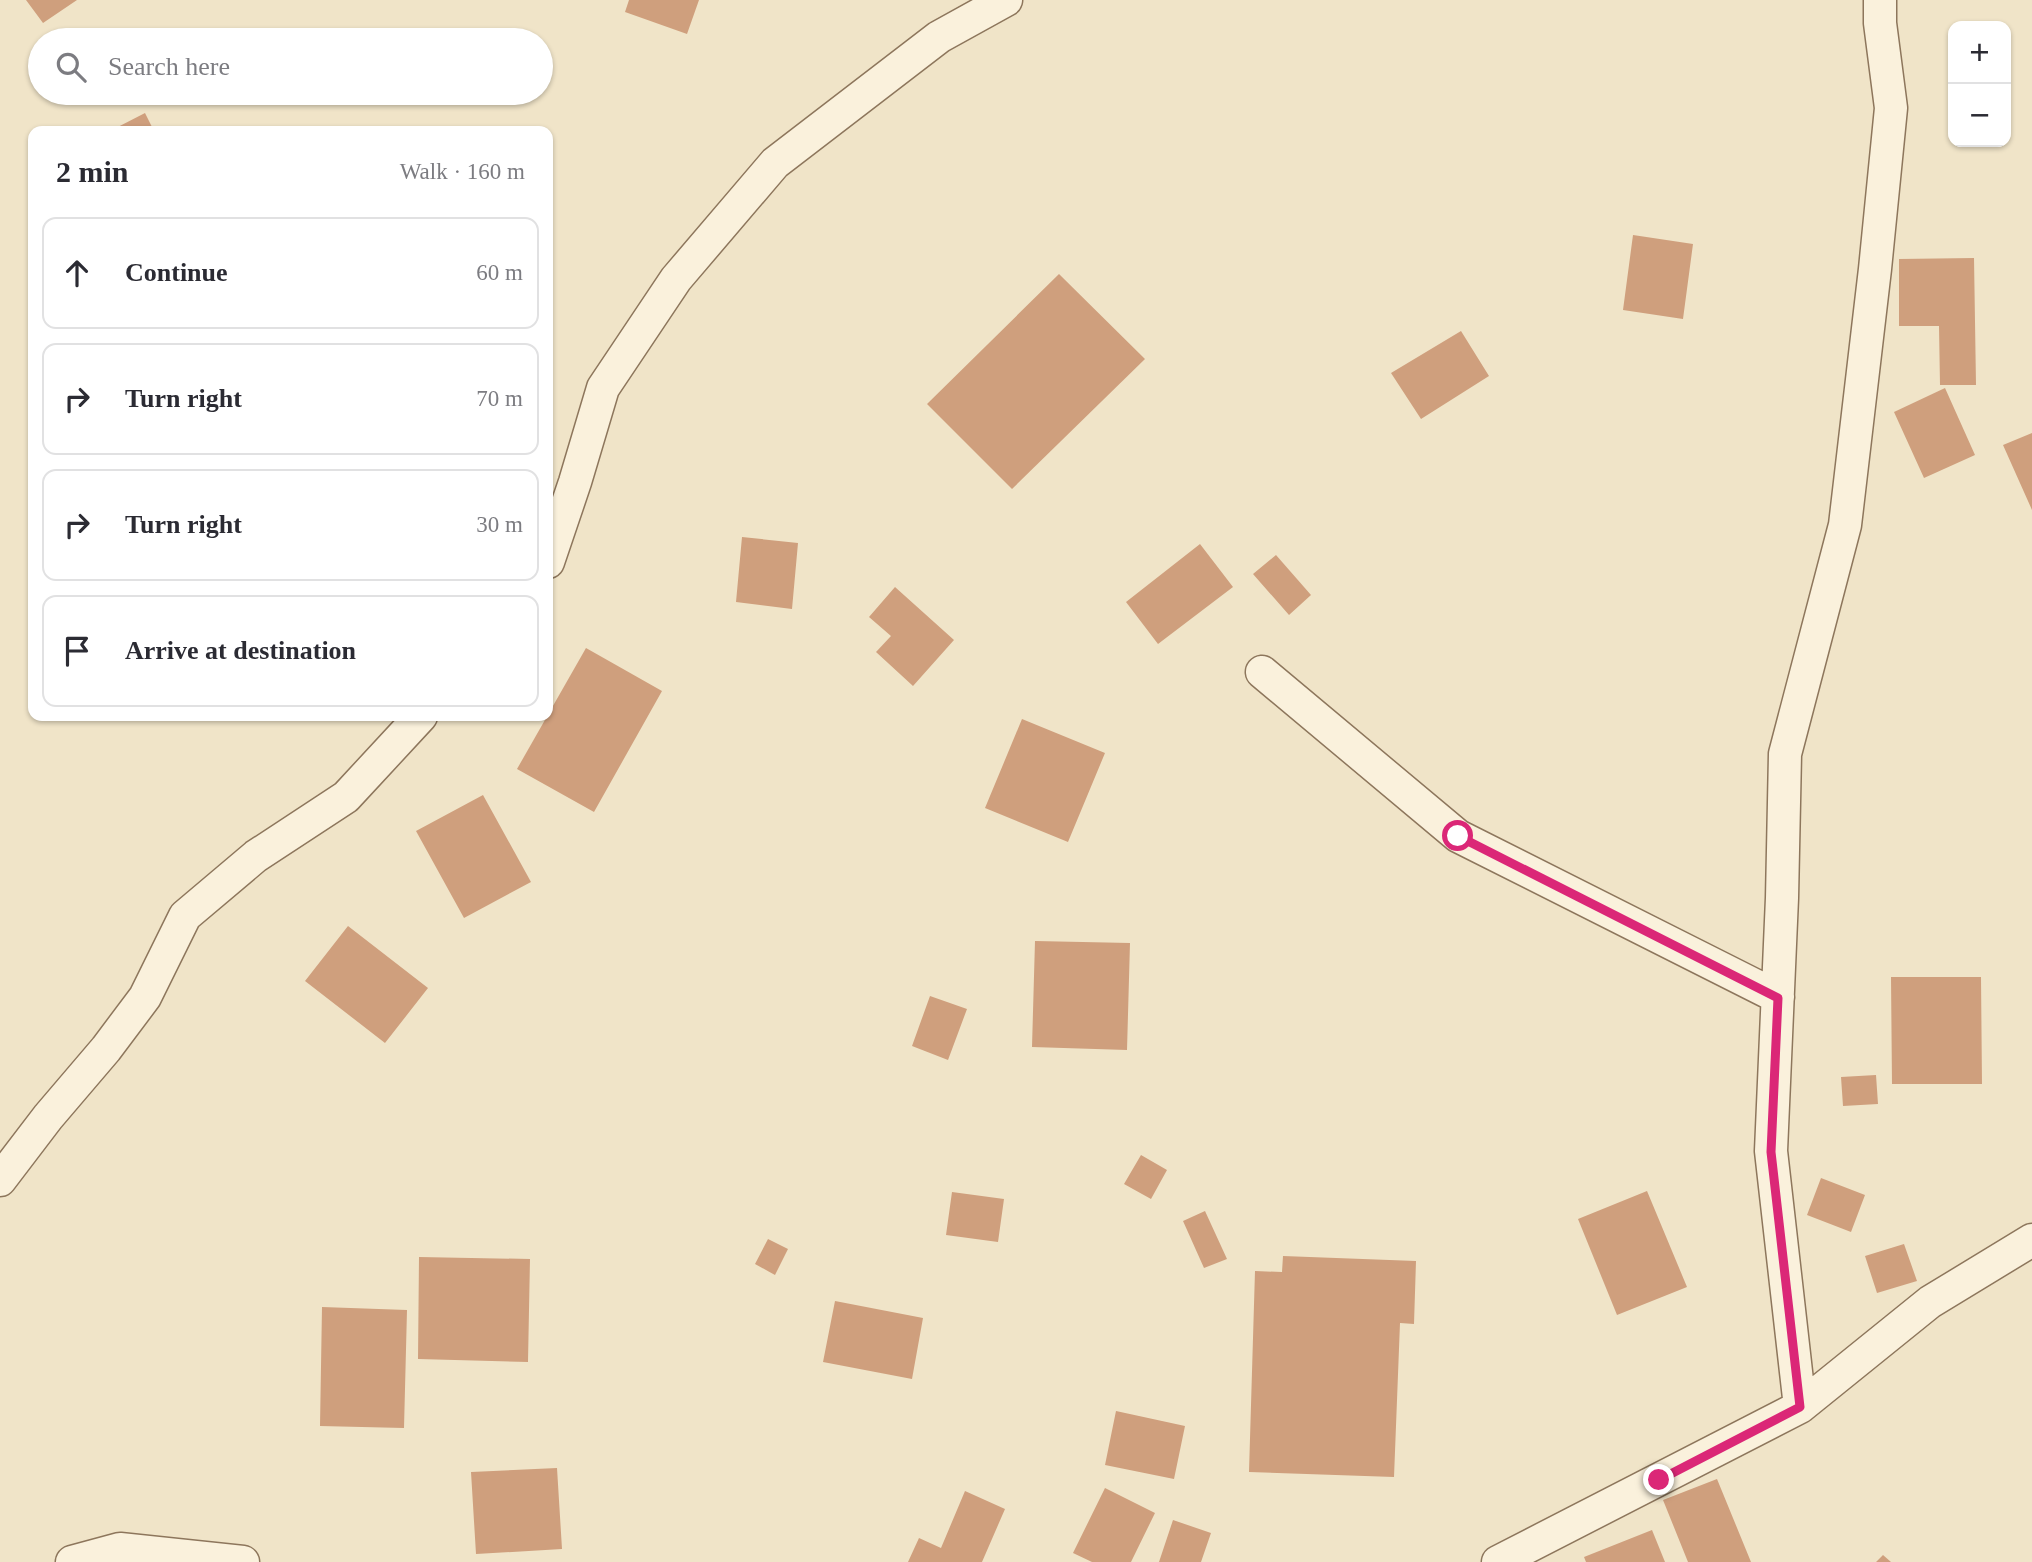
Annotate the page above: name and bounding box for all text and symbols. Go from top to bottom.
map controls [1948,21,2011,147]
button: + [1948,21,2011,84]
search box [28,28,553,105]
icon: search [52,48,90,86]
text: Search here [108,52,230,81]
button: − [1948,84,2011,147]
text: 2 min [56,155,129,188]
text: Walk · 160 m [400,159,525,184]
icon: ahead [58,254,96,292]
text: Continue [125,258,228,287]
text: 60 m [476,260,523,285]
icon: right [58,380,96,418]
text: Turn right [125,384,242,413]
text: 70 m [476,386,523,411]
icon: right [58,506,96,544]
text: Turn right [125,510,242,539]
text: 30 m [476,512,523,537]
icon: arrive [58,632,96,670]
text: Arrive at destination [125,636,356,665]
route start [1442,820,1473,851]
route end [1643,1464,1674,1495]

